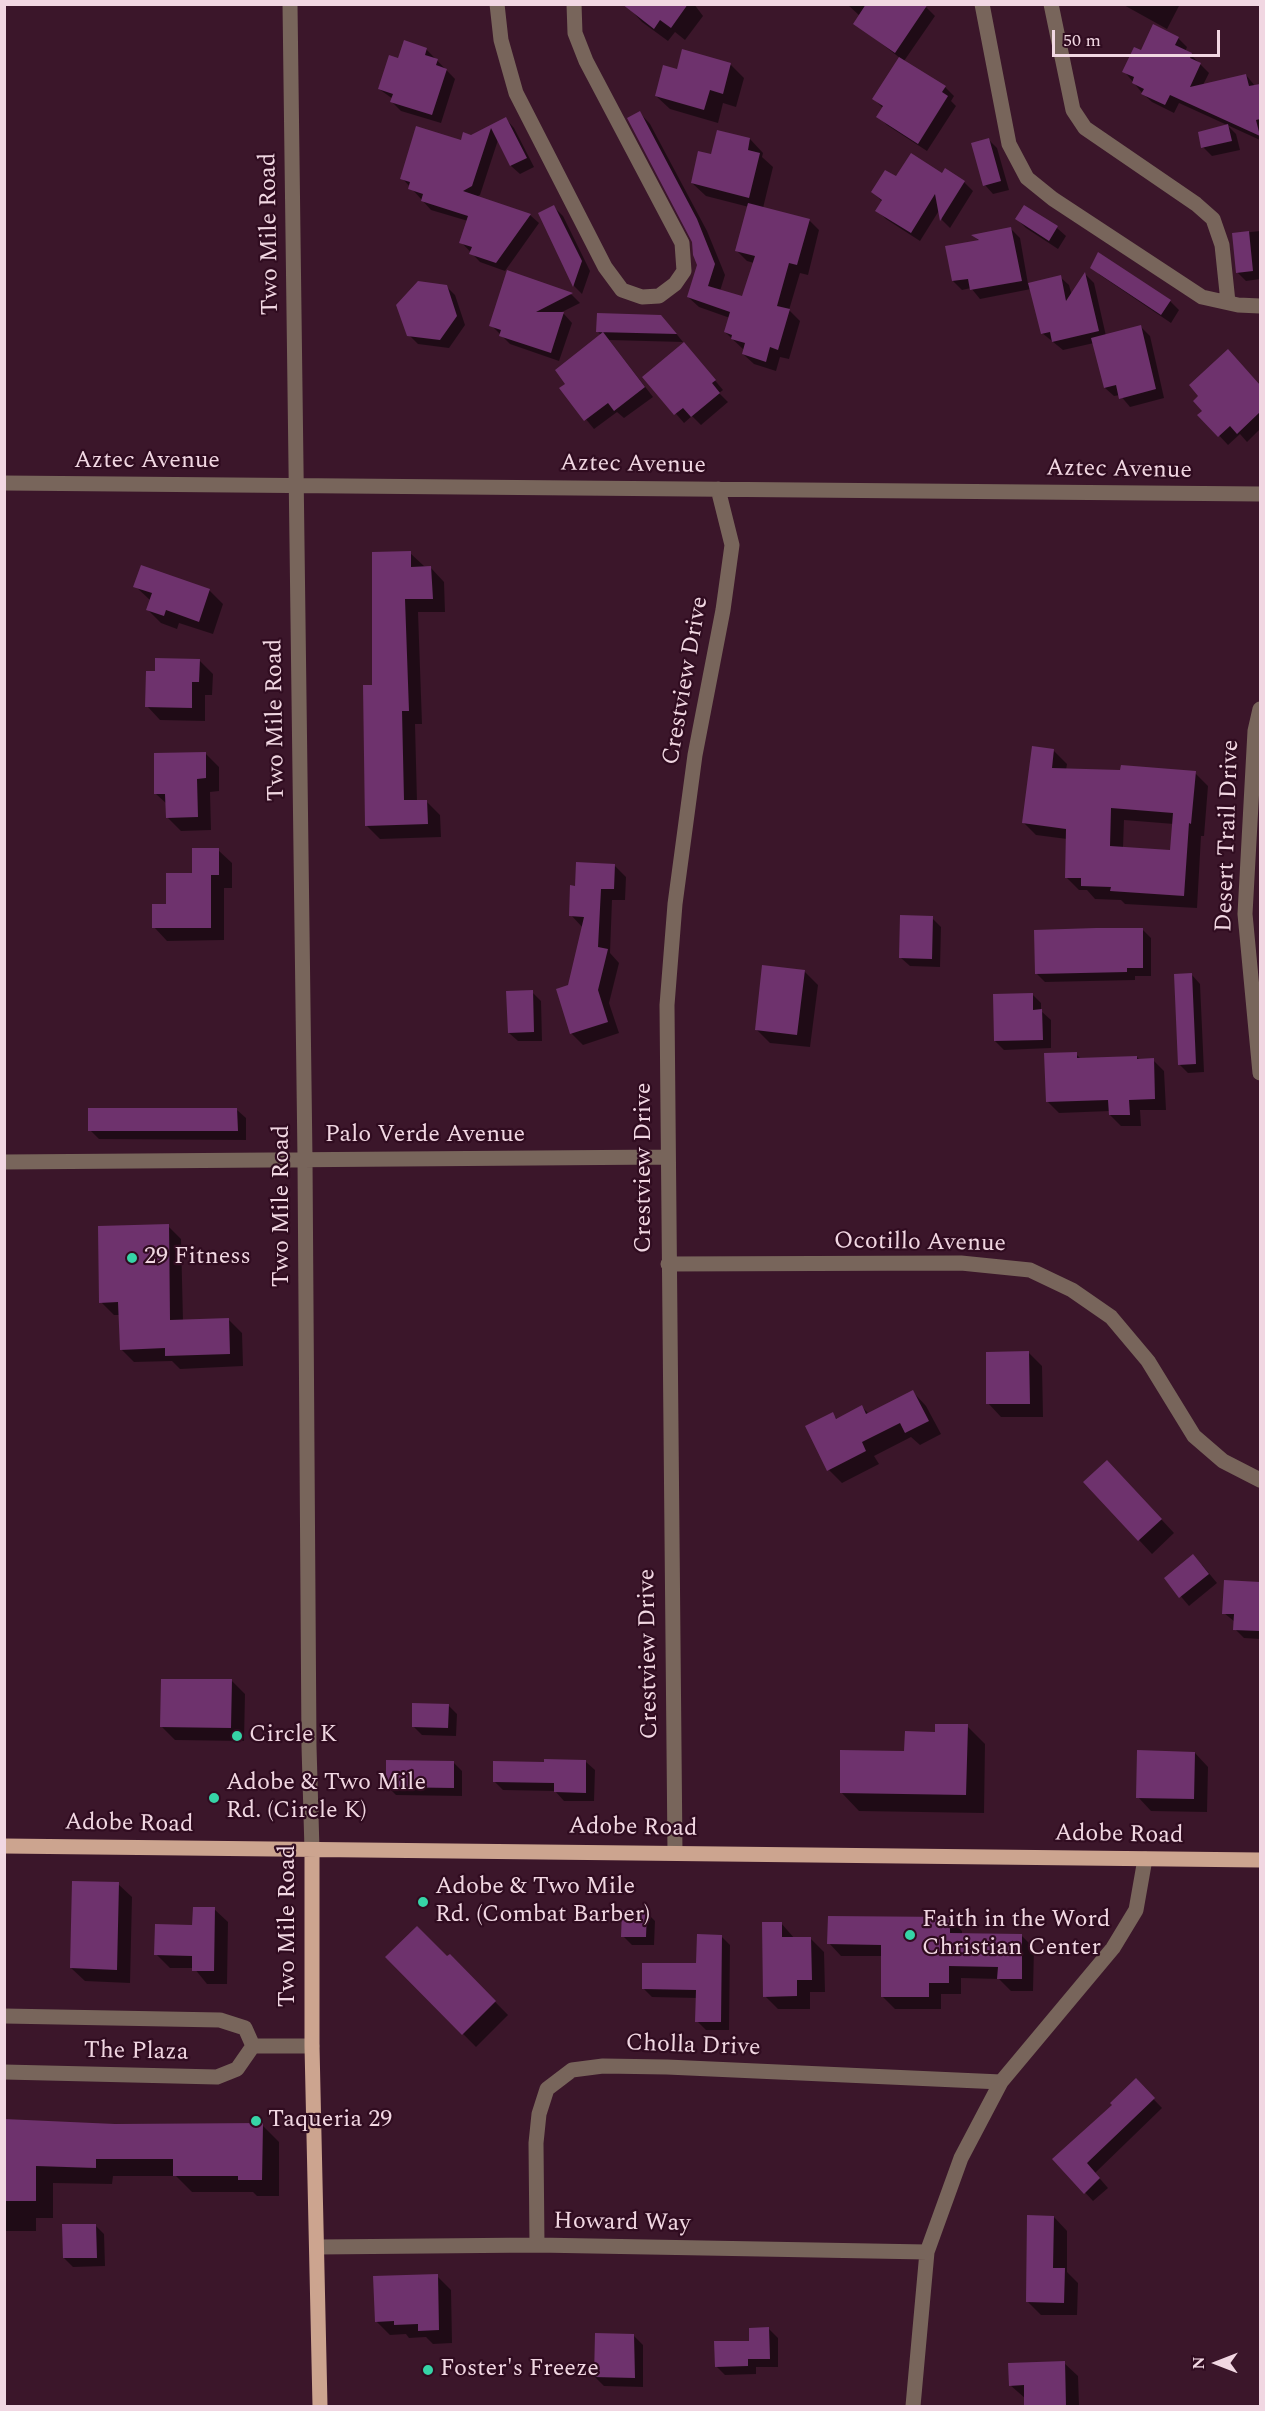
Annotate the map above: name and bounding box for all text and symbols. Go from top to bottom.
scale bar [1055,18,1223,56]
text: 50 m [1063,27,1101,54]
street label: Two Mile Road [255,153,287,315]
street label: Aztec Avenue [74,448,220,476]
street label: Aztec Avenue [560,450,706,482]
street label: Aztec Avenue [1046,455,1192,487]
street label: Crestview Drive [658,594,716,768]
street label: Two Mile Road [261,639,293,801]
street label: Desert Trail Drive [1211,739,1247,933]
street label: Crestview Drive [631,1083,659,1253]
street label: Palo Verde Avenue [325,1122,525,1150]
street label: Two Mile Road [269,1125,297,1287]
street label: Ocotillo Avenue [834,1228,1006,1260]
place label: 29 Fitness [144,1244,251,1272]
marker: 29 Fitness [125,1251,139,1265]
street label: Crestview Drive [634,1568,666,1740]
place label: Circle K [249,1722,337,1750]
marker: Circle K [230,1729,244,1743]
place label: Adobe & Two Mile Rd. (Circle K) [226,1770,426,1826]
marker: Adobe & Two Mile Rd. (Circle K) [207,1791,221,1805]
street label: Adobe Road [64,1809,194,1841]
street label: Adobe Road [568,1813,698,1845]
street label: Adobe Road [1054,1820,1184,1852]
street label: Two Mile Road [275,1845,303,2007]
place label: Adobe & Two Mile Rd. (Combat Barber) [435,1874,650,1930]
marker: Adobe & Two Mile Rd. (Combat Barber) [416,1895,430,1909]
place label: Faith in the Word Christian Center [922,1907,1110,1963]
marker: Faith in the Word Christian Center [903,1928,917,1942]
street label: Cholla Drive [625,2030,761,2064]
street label: The Plaza [83,2038,189,2068]
place label: Taqueria 29 [268,2107,392,2135]
marker: Taqueria 29 [249,2114,263,2128]
street label: Howard Way [553,2208,691,2240]
north arrow [1187,2333,1247,2393]
place label: Foster's Freeze [440,2356,599,2384]
text: N [1187,2356,1211,2370]
marker: Foster's Freeze [421,2363,435,2377]

